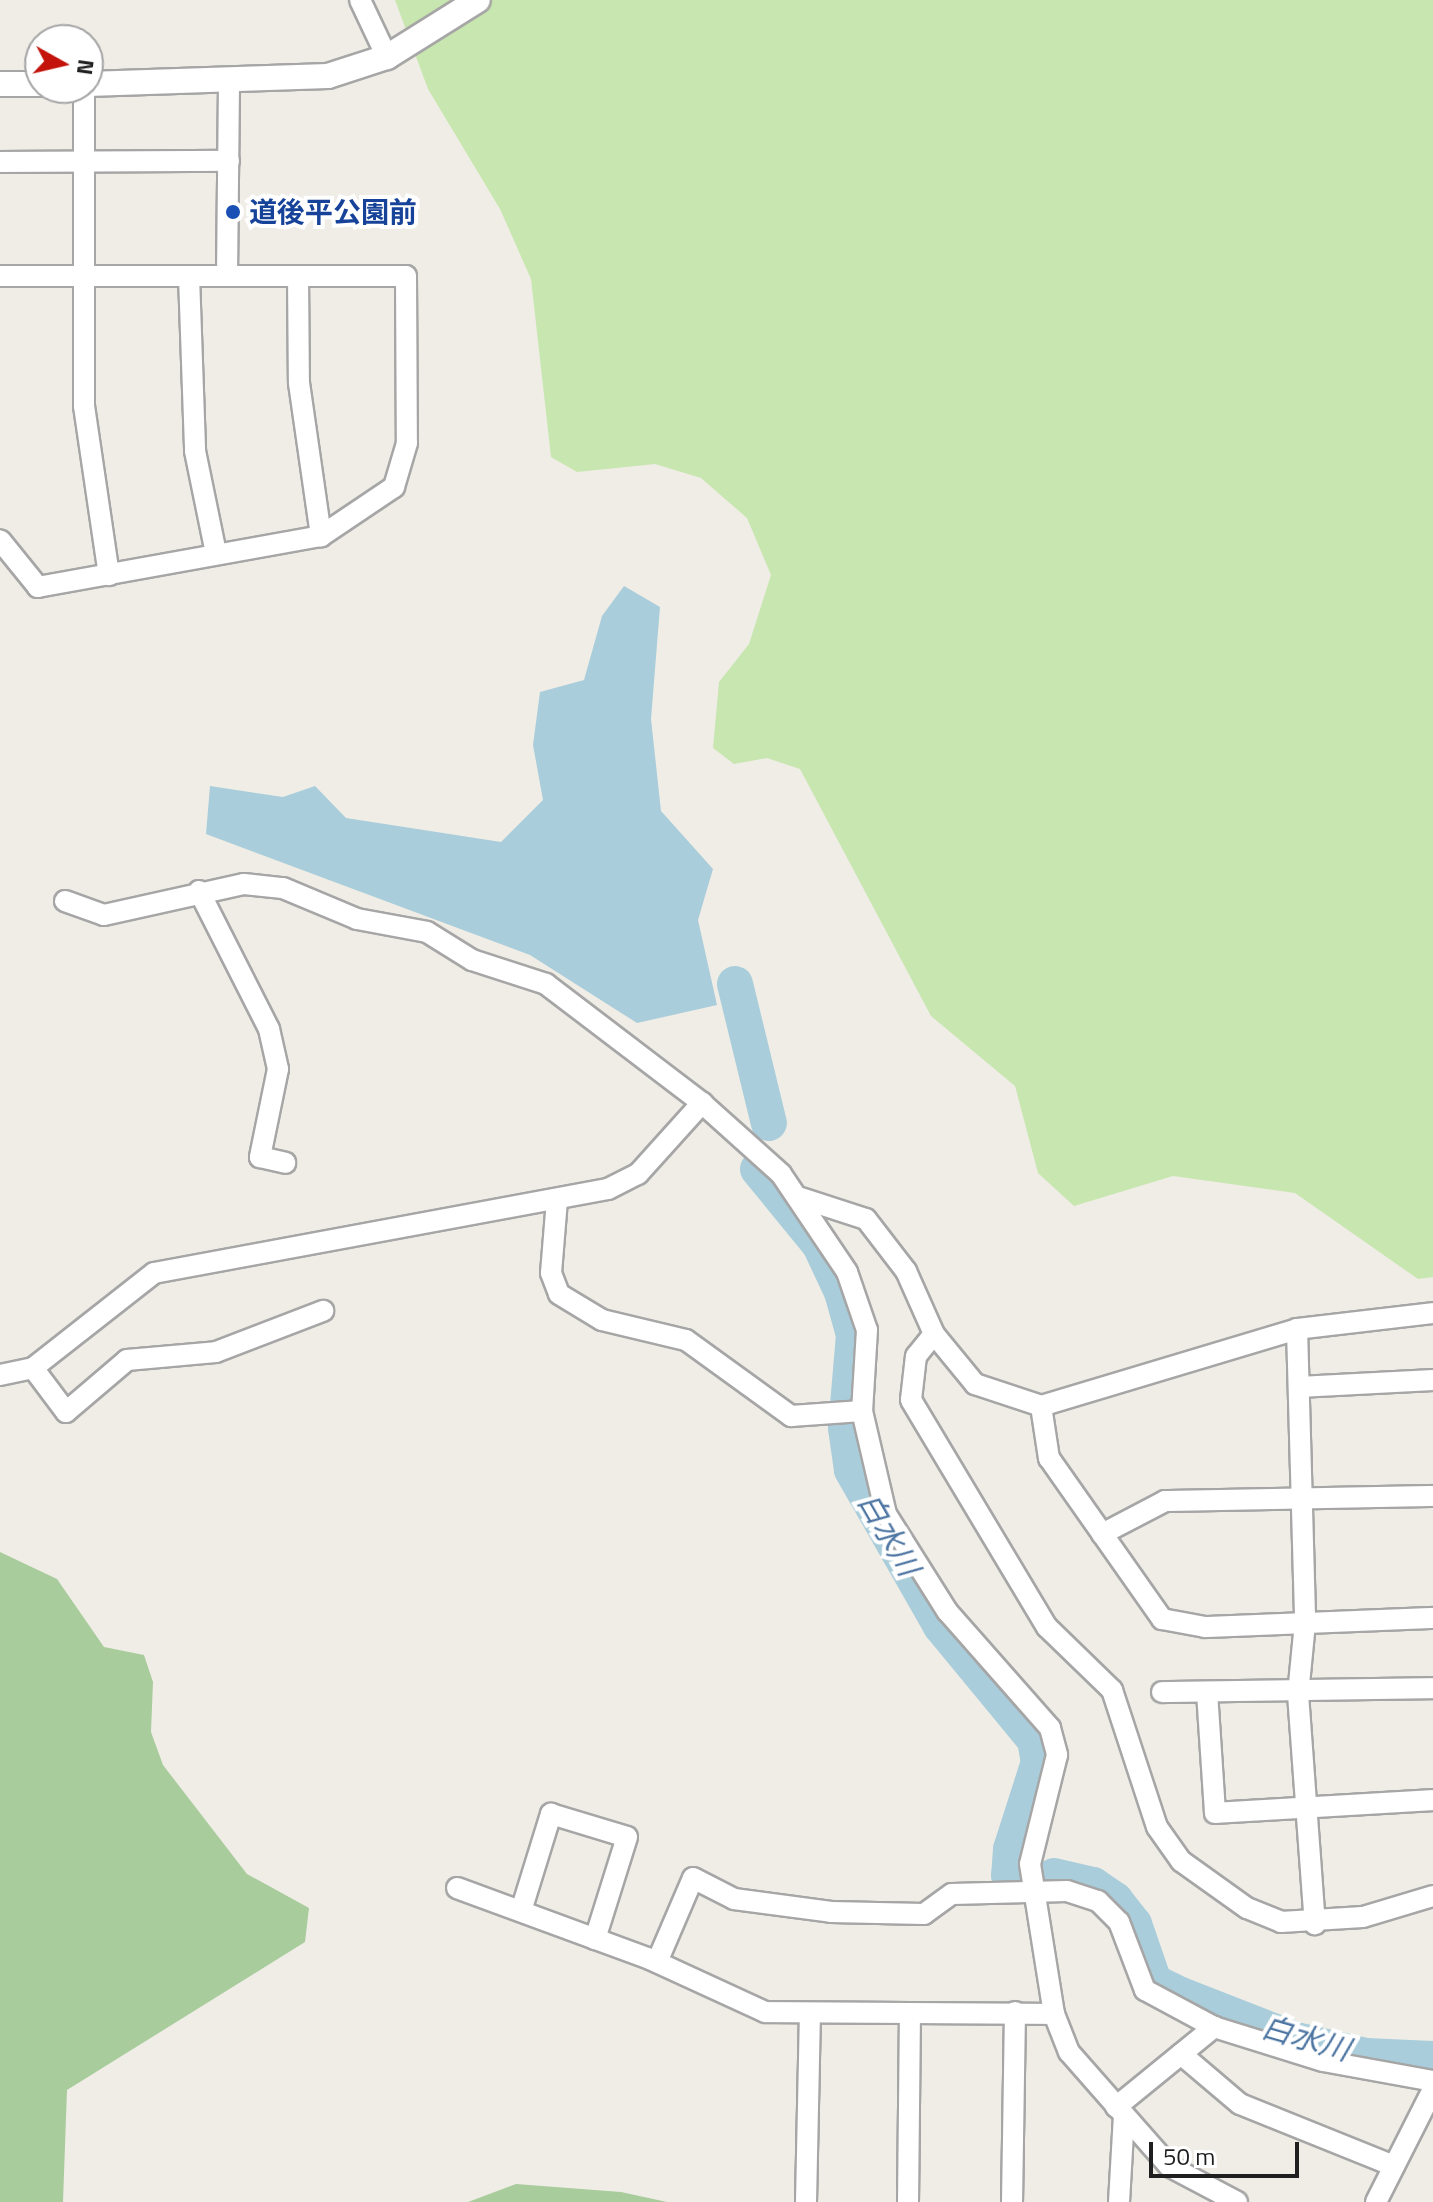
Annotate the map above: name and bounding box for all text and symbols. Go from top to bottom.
north arrow [24,24,104,104]
text: N [68,57,104,77]
place label: 道後平公園前 [249,195,417,229]
marker: 道後平公園前 [224,203,242,221]
water label: 白水川 [851,1486,927,1582]
water label: 白水川 [1258,2008,1354,2068]
scale bar [1153,2126,1303,2176]
text: 50 m [1163,2138,1215,2174]

